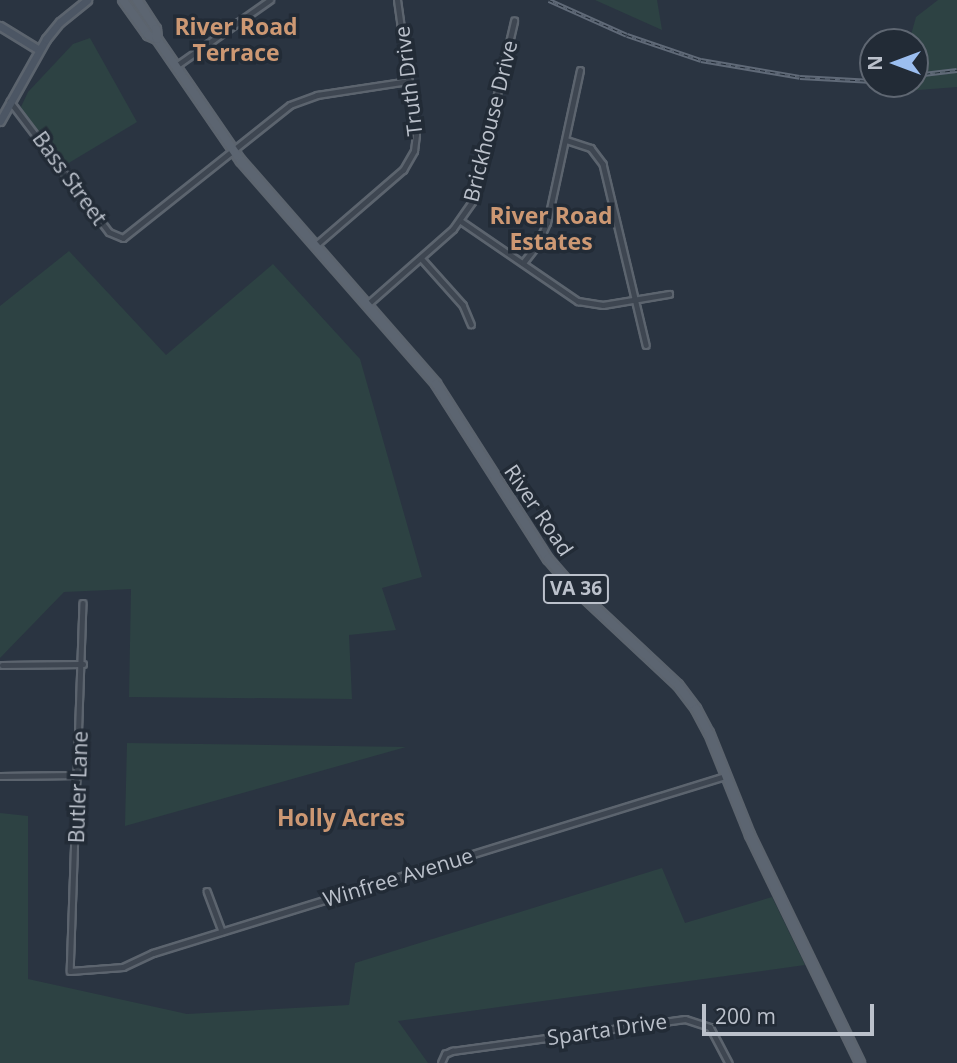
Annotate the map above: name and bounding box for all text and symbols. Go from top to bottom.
district label: River Road Terrace [174,12,298,66]
street label: Truth Drive [389,25,427,137]
north arrow [859,28,929,98]
street label: Brickhouse Drive [458,38,522,204]
text: N [862,55,888,71]
street label: Bass Street [28,126,112,230]
district label: River Road Estates [489,201,613,255]
street label: River Road [499,460,579,560]
road number: VA 36 [543,574,609,604]
street label: Butler Lane [63,730,93,844]
district label: Holly Acres [277,803,405,831]
street label: Winfree Avenue [320,842,476,912]
scale bar [705,990,876,1034]
text: 200 m [715,1002,776,1030]
street label: Sparta Drive [546,1008,668,1050]

